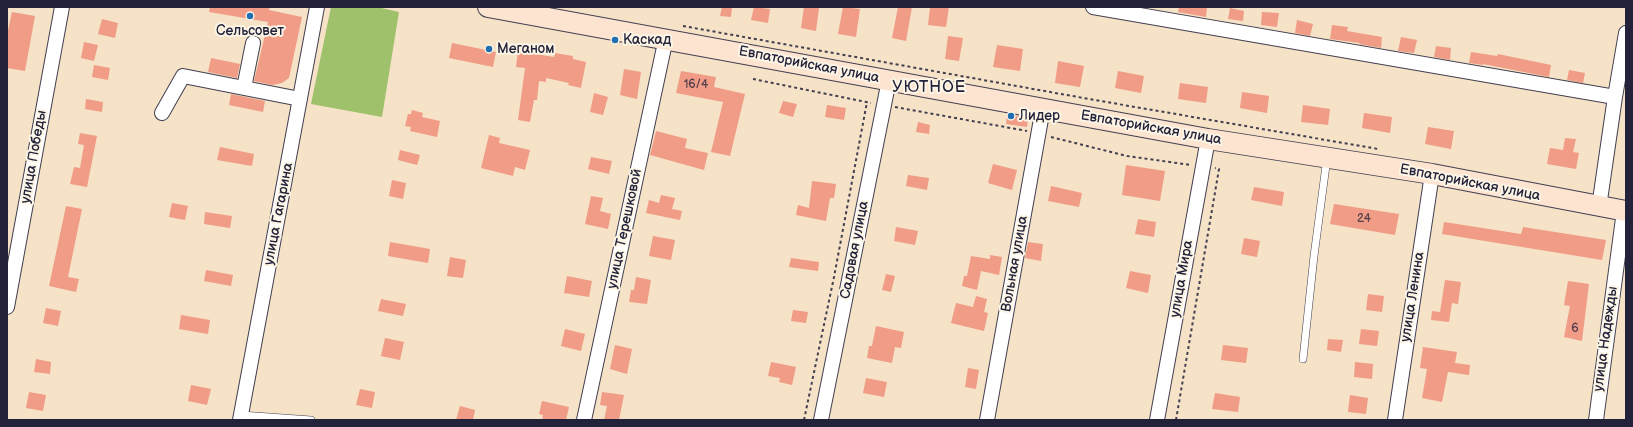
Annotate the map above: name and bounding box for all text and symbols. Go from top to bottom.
marker: Сельсовет [245,11,255,21]
place label: Сельсовет [216,23,284,39]
place label: Каскад [623,32,671,48]
marker: Каскад [610,35,620,45]
place label: Меганом [497,41,554,57]
street label: Евпаторийская улица [737,43,881,87]
marker: Меганом [484,44,494,54]
house number: 16/4 [684,78,708,92]
district label: УЮТНОЕ [892,78,966,98]
street label: Евпаторийская улица [1079,107,1223,149]
place label: Лидер [1019,108,1060,124]
street label: улица Победы [18,109,50,205]
marker: Лидер [1006,111,1016,121]
street label: улица Гагарина [261,161,297,267]
street label: Евпаторийская улица [1398,161,1542,205]
street label: улица Терешковой [604,168,646,290]
street label: Садовая улица [837,200,873,300]
house number: 24 [1357,212,1371,226]
street label: Вольная улица [998,215,1032,313]
street label: улица Мира [1167,239,1197,319]
street label: улица Ленина [1398,251,1428,343]
street label: улица Надежды [1590,285,1622,393]
house number: 6 [1571,322,1579,336]

